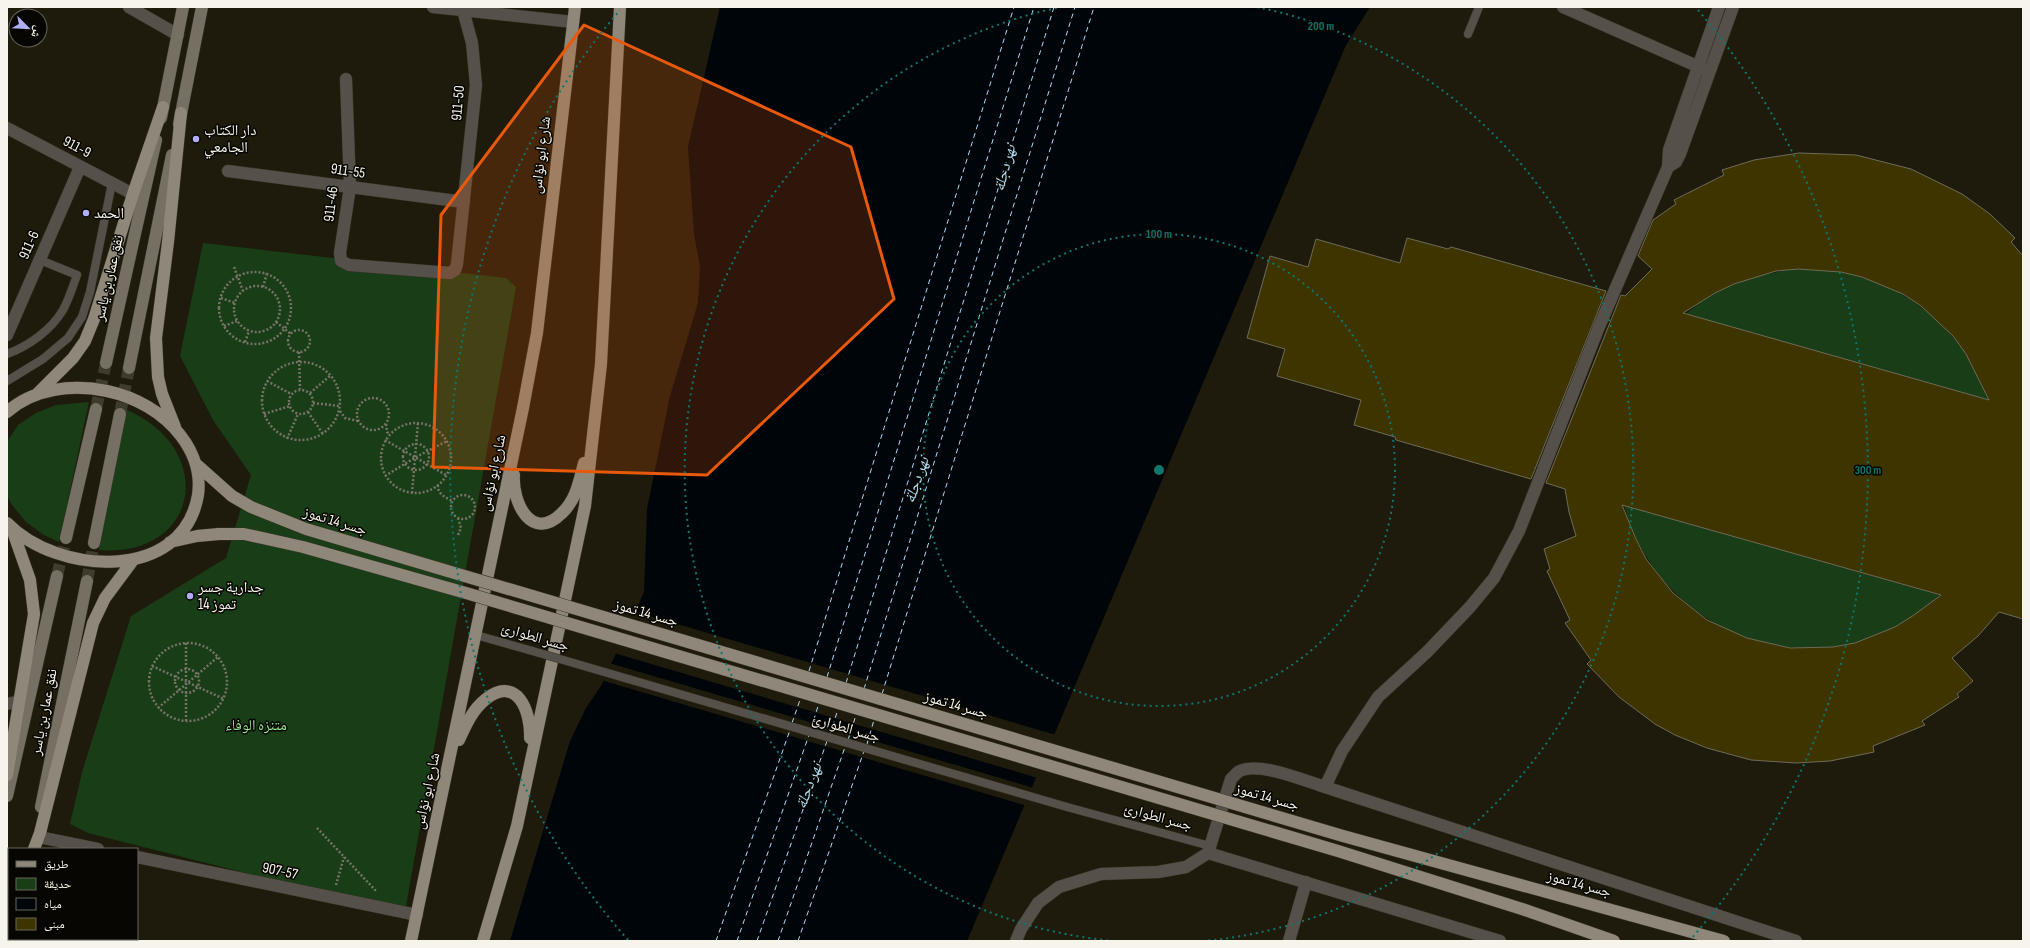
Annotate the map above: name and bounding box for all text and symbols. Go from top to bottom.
north arrow [8,8,48,48]
text: 200 m [1308,19,1334,34]
text: ش [27,23,45,40]
street label: 911-50 [447,85,469,121]
street label: شارع ابو نؤاس [527,115,555,195]
place label: دار الكتاب الجامعي [204,121,256,158]
street label: 911-9 [60,132,94,162]
marker: دار الكتاب الجامعي [191,134,201,144]
water label: نهر دجلة [990,140,1021,193]
street label: 911-55 [329,159,367,183]
street label: 911-46 [319,185,343,223]
place label: الحمد [94,204,124,223]
marker: الحمد [81,208,91,218]
text: 100 m [1146,227,1172,242]
street label: 911-6 [14,228,44,262]
street label: نفق عمار بن ياسر [90,233,128,324]
street label: شارع ابو نؤاس [476,433,510,513]
water label: نهر دجلة [900,452,935,506]
centre of rings [1152,463,1166,477]
text: 300 m [1855,463,1881,478]
street label: جسر 14 تموز [300,502,370,540]
place label: جدارية جسر 14 تموز [197,578,264,614]
marker: جدارية جسر 14 تموز [185,591,195,601]
street label: جسر 14 تموز [611,594,681,631]
street label: جسر الطوارئ [499,618,572,656]
street label: نفق عمار بن ياسر [26,667,62,758]
street label: جسر 14 تموز [921,686,991,723]
street label: جسر الطوارئ [810,709,883,747]
park label: متنزه الوفاء [225,716,287,735]
street label: شارع ابو نؤاس [410,751,444,831]
water label: نهر دجلة [792,758,827,812]
street label: جسر 14 تموز [1232,778,1302,815]
street label: جسر الطوارئ [1122,799,1195,835]
legend [8,848,138,940]
text: طريق [44,857,69,872]
street label: 907-57 [260,858,300,884]
street label: جسر 14 تموز [1544,866,1614,902]
text: حديقة [44,877,72,892]
text: مياه [44,897,62,912]
text: مبنى [44,917,65,932]

